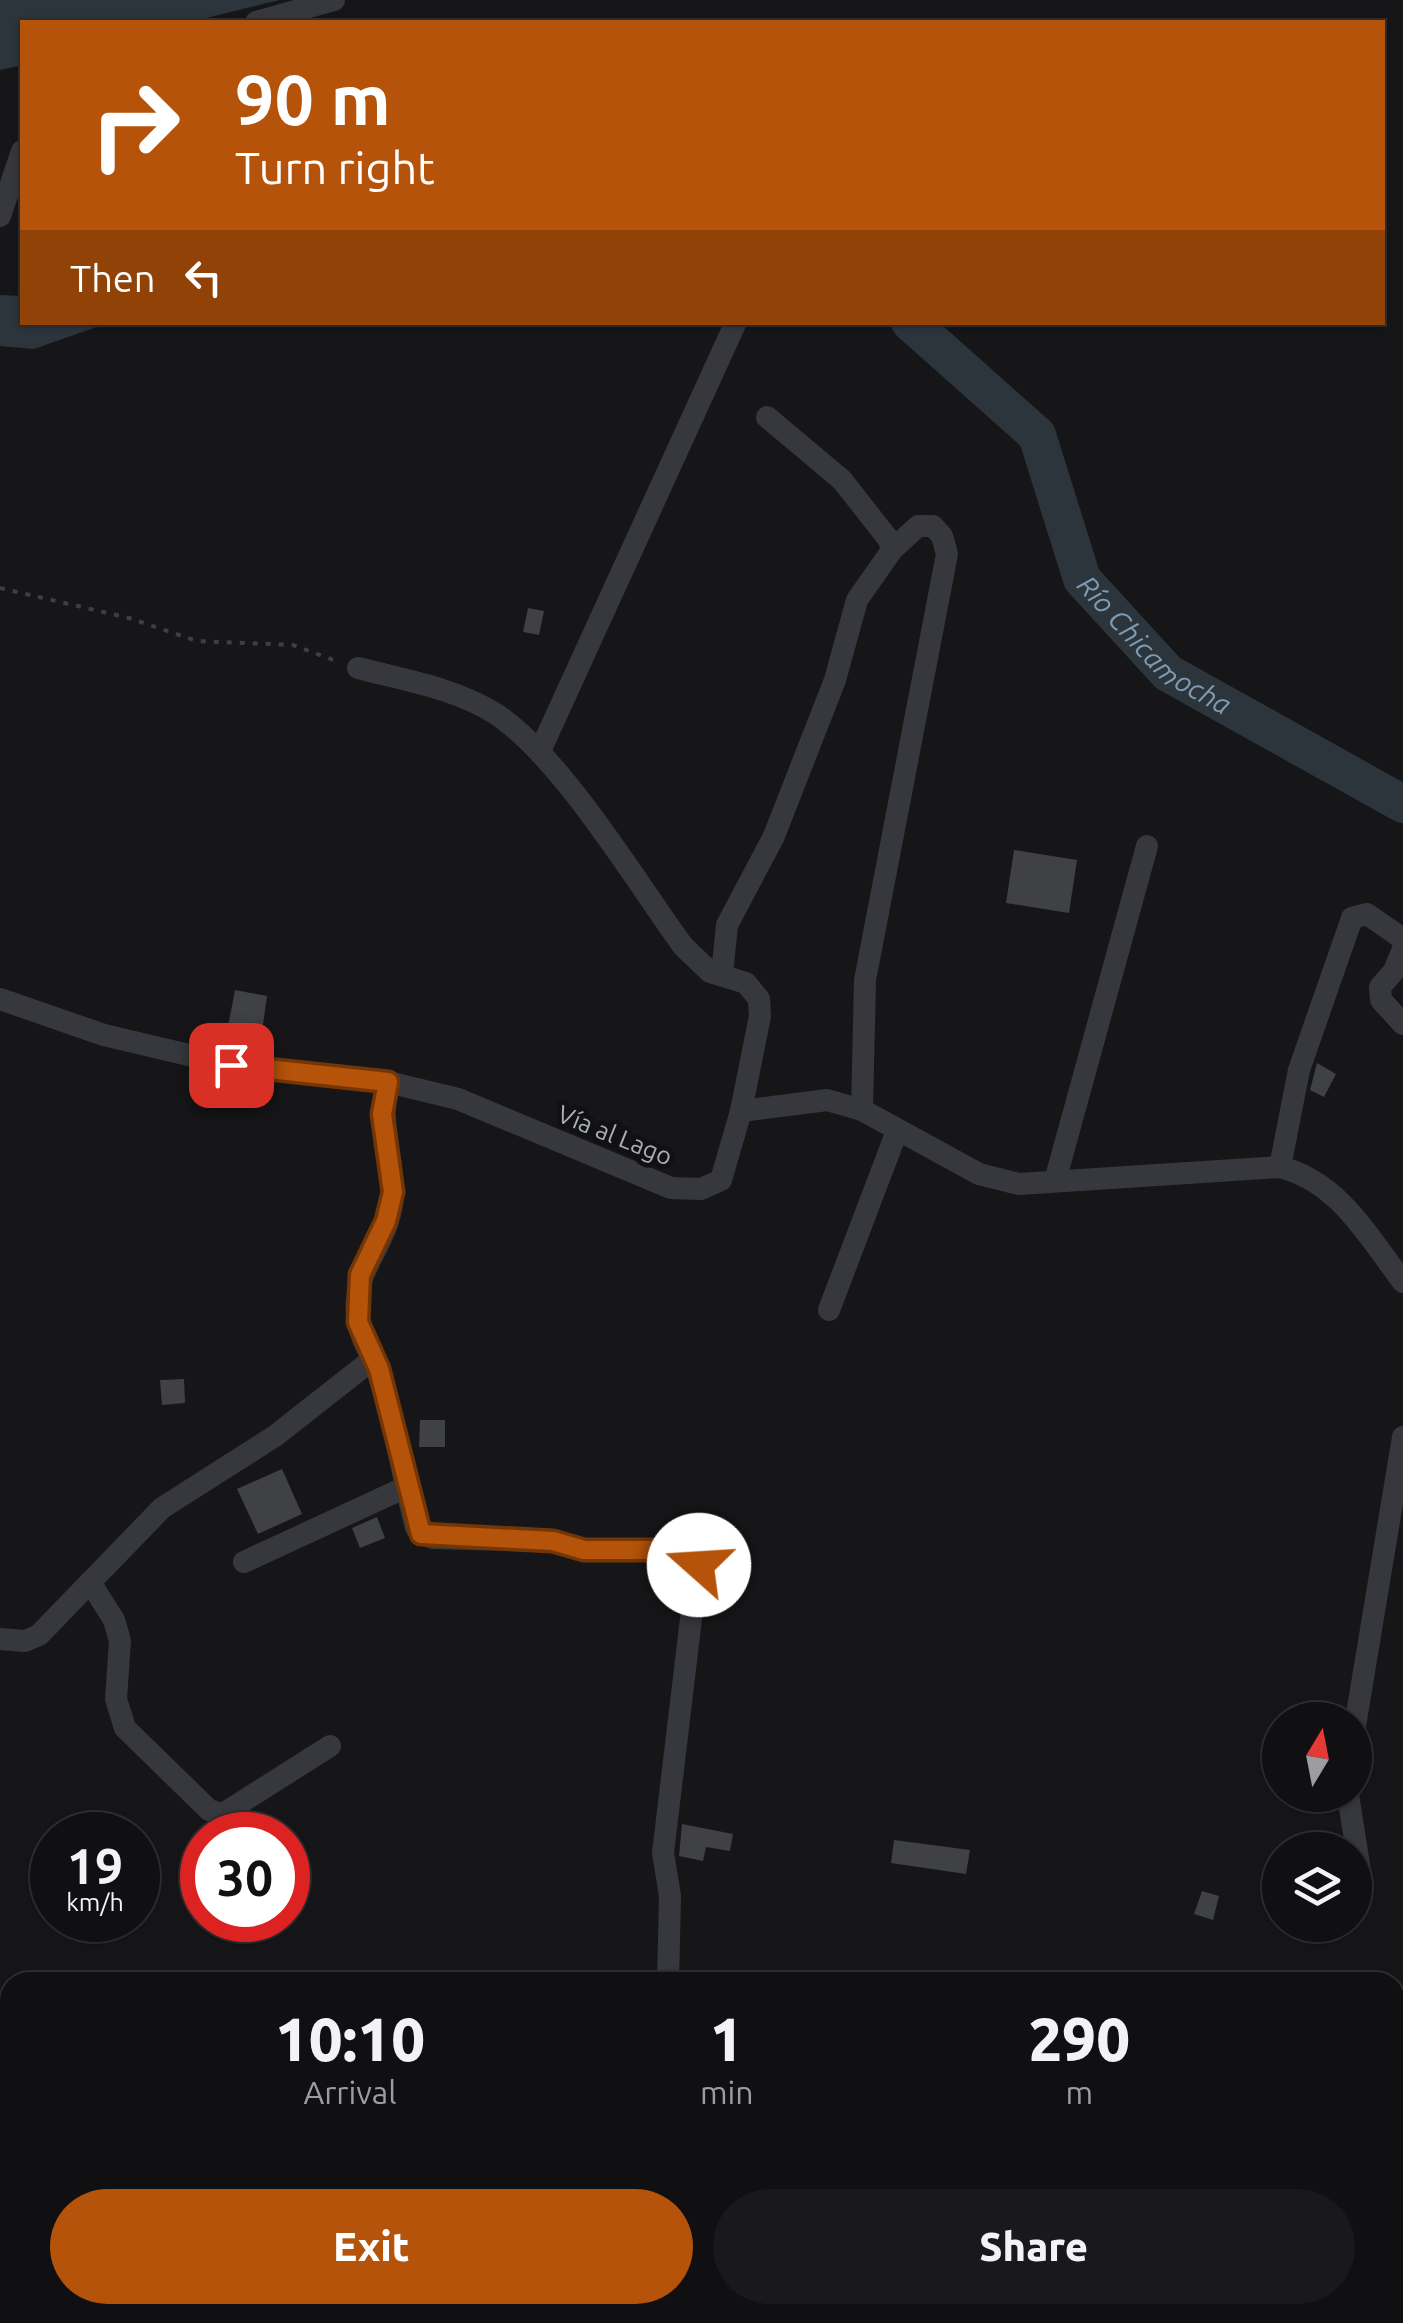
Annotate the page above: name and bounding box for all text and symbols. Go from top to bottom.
icon: right [70,60,200,190]
text: 90 m [235,60,391,138]
text: Turn right [235,142,435,193]
icon: left [176,250,231,305]
text: Then [70,257,156,299]
water label: Río Chicamocha [1072,569,1237,720]
pin [189,1023,274,1108]
icon: arrive [204,1038,259,1093]
street label: Vía al Lago [554,1099,676,1171]
position arrow [647,1513,751,1617]
north arrow [1262,1702,1372,1812]
map controls [1262,1702,1372,1942]
speed limit sign: 30 [180,1812,310,1942]
button: layers [1262,1832,1372,1942]
text: 19 [67,1837,123,1893]
text: km/h [66,1888,124,1916]
text: 10:10 [275,2005,425,2072]
text: 1 [710,2005,744,2072]
text: 290 [1029,2005,1130,2072]
text: Arrival [303,2074,397,2110]
text: min [700,2074,754,2110]
text: m [1065,2074,1093,2110]
button: Exit [50,2189,693,2304]
button: Share [713,2189,1355,2304]

